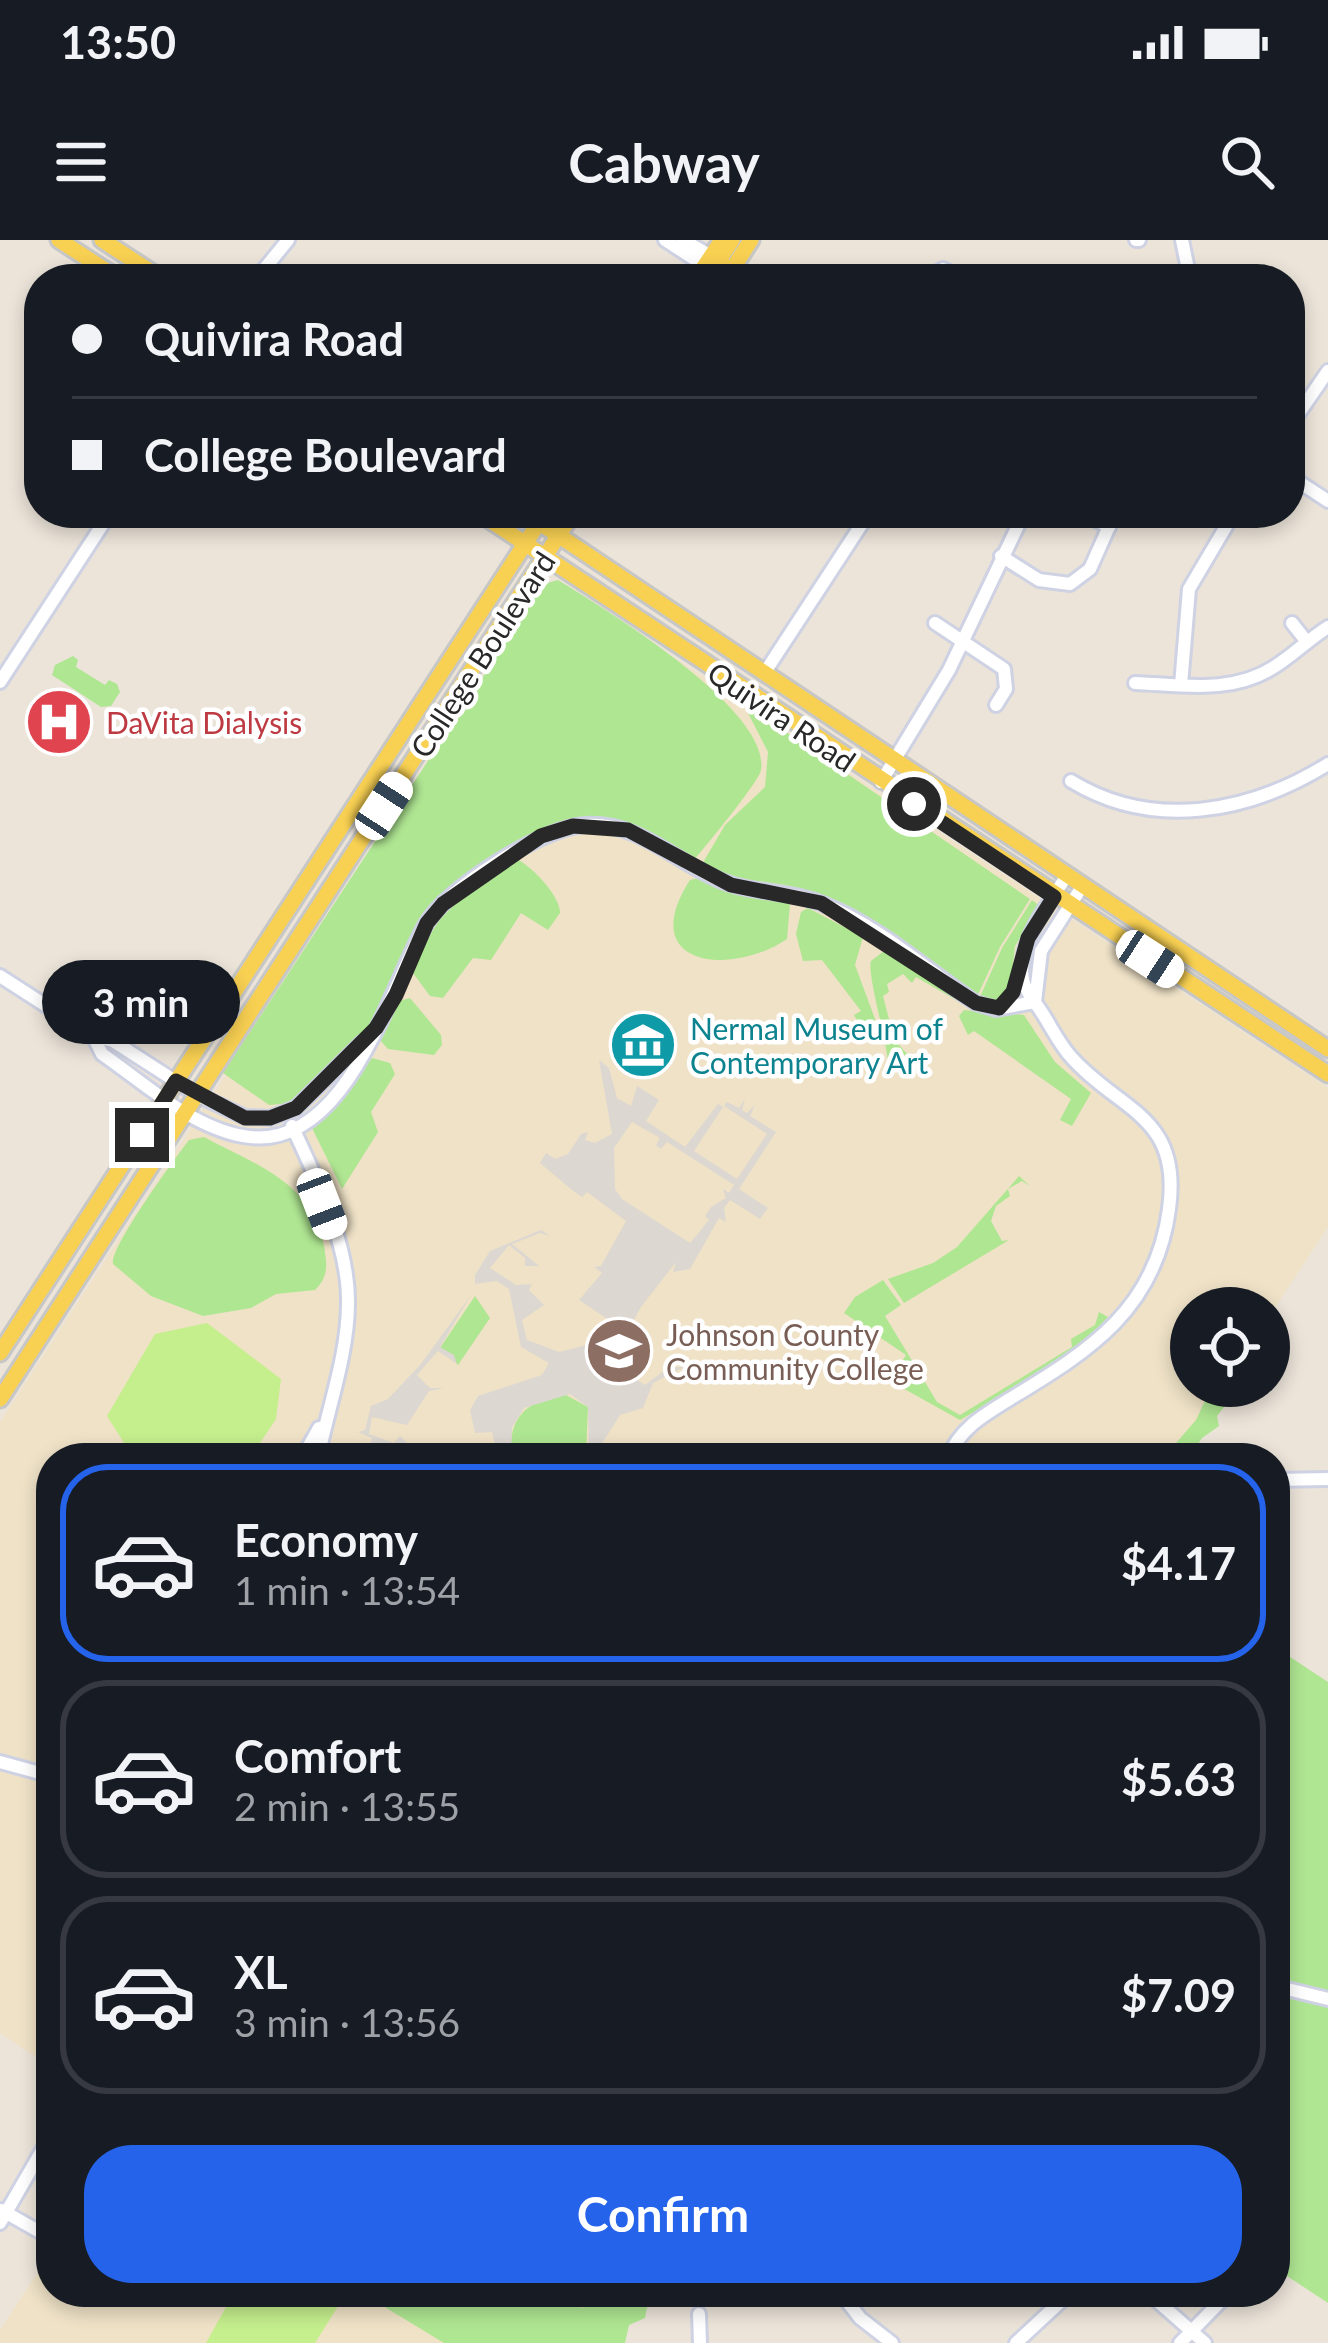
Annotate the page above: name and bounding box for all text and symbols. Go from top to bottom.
text: 13:50 [60,15,176,69]
icon: menu [48,129,114,195]
icon: search [1214,129,1280,195]
text: Cabway [568,130,760,195]
text: Quivira Road [144,312,404,366]
text: College Boulevard [144,428,507,482]
street label: College Boulevard [402,544,562,764]
street label: Quivira Road [701,653,863,779]
hospital icon: DaVita Dialysis [24,687,94,757]
place label: DaVita Dialysis [106,704,302,740]
car [349,766,419,846]
route start [887,777,941,831]
car [1110,924,1190,994]
callout: 3 min [43,961,241,1045]
text: 3 min [93,979,189,1025]
museum icon: Nermal Museum of Contemporary Art [608,1010,678,1080]
place label: Nermal Museum of Contemporary Art [690,1010,943,1080]
route end [115,1108,169,1162]
car [292,1164,352,1244]
map controls [1170,1287,1290,1407]
button: locate [1170,1287,1290,1407]
school or university icon: Johnson County Community College [584,1316,654,1386]
place label: Johnson County Community College [666,1316,924,1386]
icon: car [90,1509,198,1617]
text: Economy [234,1513,418,1567]
text: $4.17 [1121,1536,1236,1590]
text: 1 min · 13:54 [234,1567,460,1613]
icon: car [90,1725,198,1833]
text: Comfort [234,1729,401,1783]
text: $5.63 [1121,1752,1236,1806]
text: 2 min · 13:55 [234,1783,460,1829]
icon: car [90,1941,198,2049]
text: XL [234,1945,288,1999]
text: $7.09 [1121,1968,1236,2022]
text: 3 min · 13:56 [234,1999,460,2045]
button: Confirm [84,2145,1242,2283]

